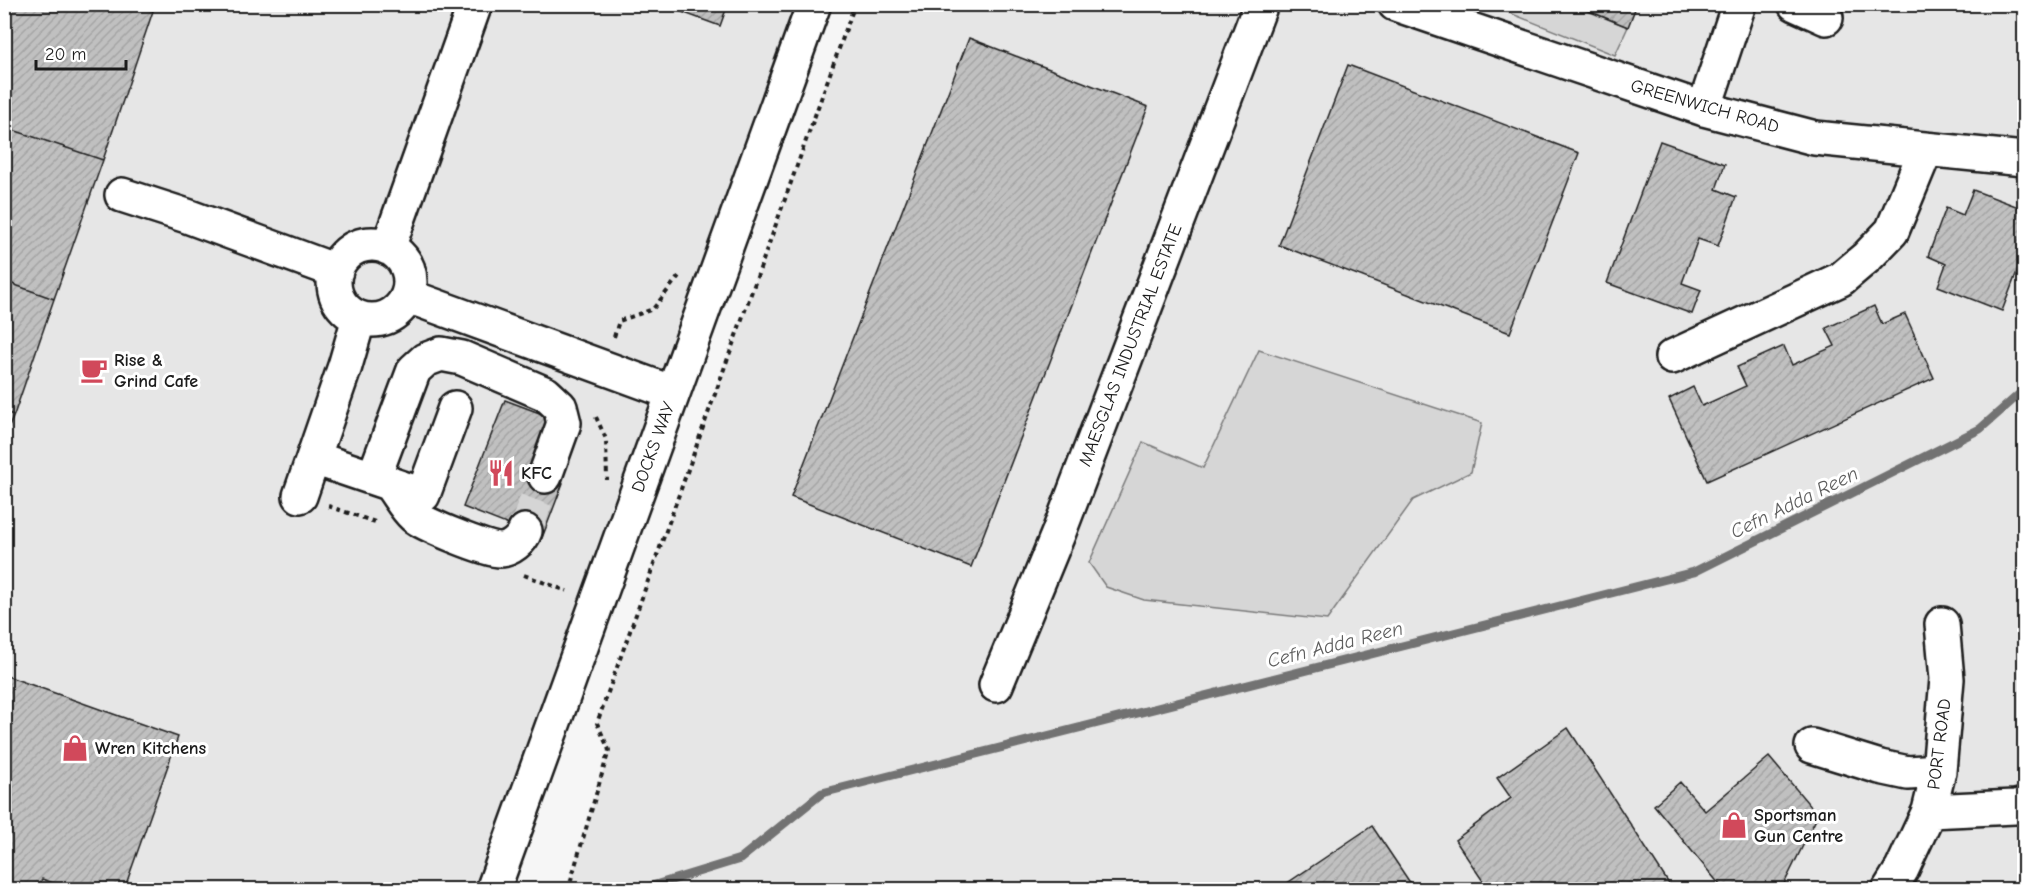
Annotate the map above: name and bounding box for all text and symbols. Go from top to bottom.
scale bar [36,33,126,71]
text: 20 m [45,44,86,65]
street label: GREENWICH ROAD [1628,75,1782,138]
street label: MAESGLAS INDUSTRIAL ESTATE [1074,221,1187,469]
place label: Rise & Grind Cafe [114,350,198,392]
cafe icon: Rise & Grind Cafe [79,355,109,385]
street label: DOCKS WAY [627,399,680,495]
restaurant icon: KFC [486,458,516,488]
water label: Cefn Adda Reen [1727,462,1862,543]
place label: KFC [521,463,552,484]
water label: Cefn Adda Reen [1265,617,1405,672]
street label: PORT ROAD [1923,697,1956,791]
shop icon: Wren Kitchens [60,733,90,763]
place label: Wren Kitchens [95,738,207,759]
place label: Sportsman Gun Centre [1754,805,1843,847]
shop icon: Sportsman Gun Centre [1719,810,1749,840]

